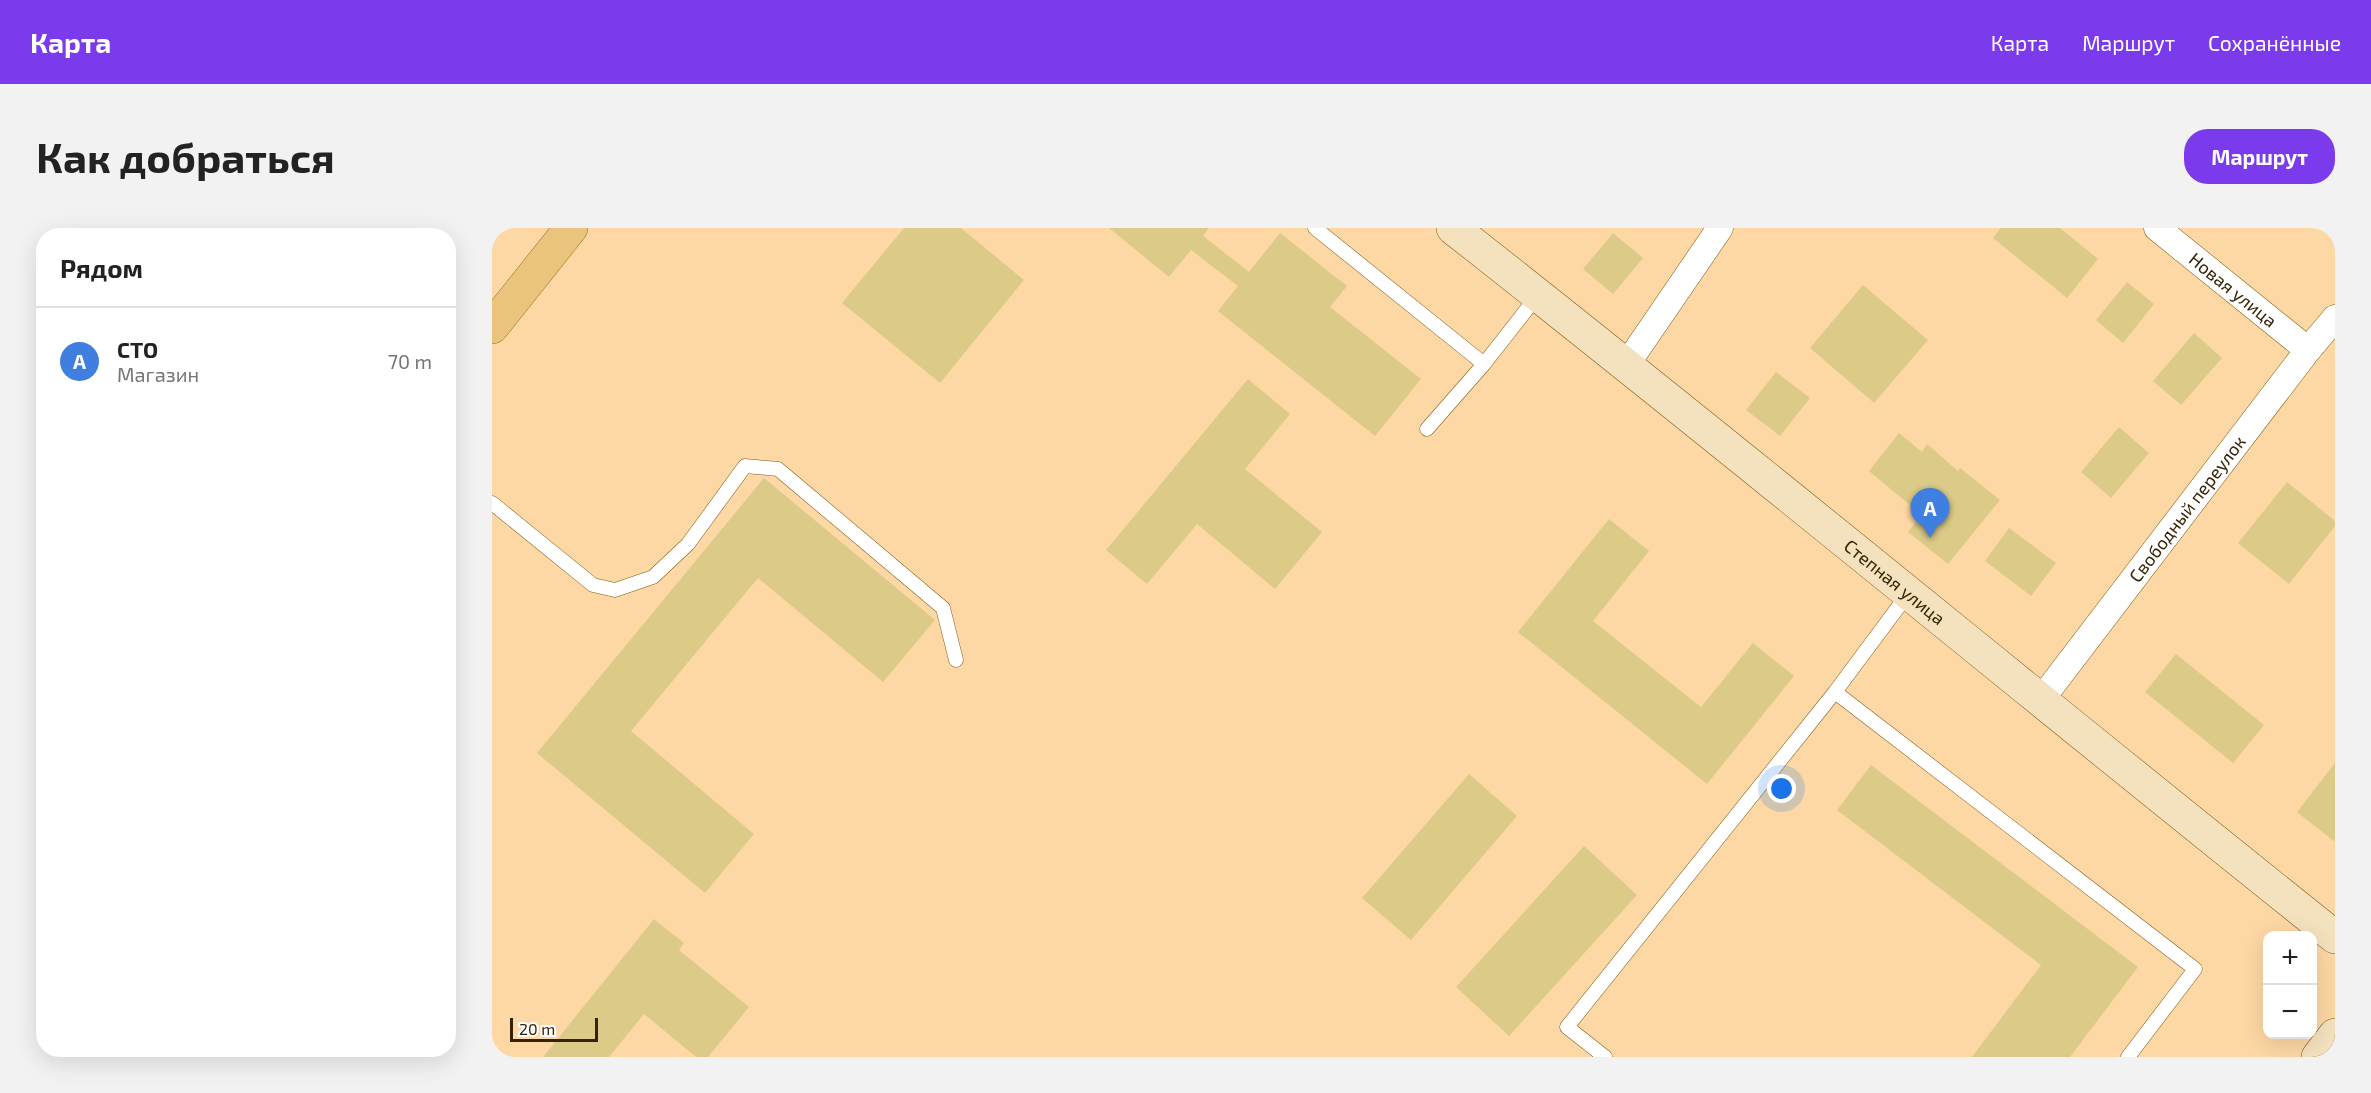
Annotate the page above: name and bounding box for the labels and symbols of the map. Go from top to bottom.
street label: Новая улица [2185,248,2282,332]
street label: Свободный переулок [2124,431,2250,586]
pin: A [1910,488,1950,538]
street label: Степная улица [1840,534,1950,629]
your location [1767,774,1796,803]
scale bar [510,1015,598,1042]

